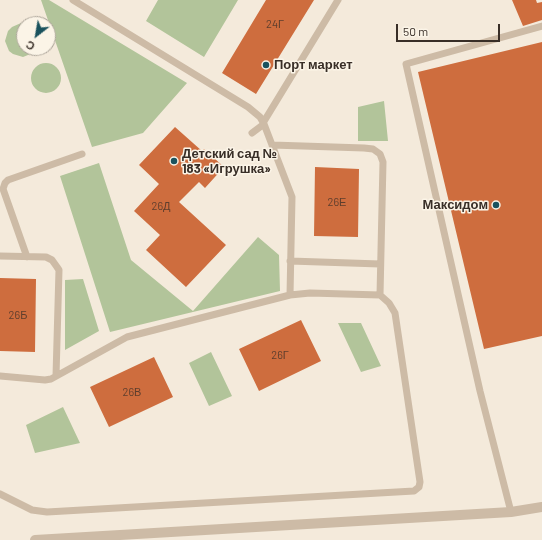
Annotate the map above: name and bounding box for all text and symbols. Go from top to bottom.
north arrow [16,16,56,56]
scale bar [398,16,502,42]
house number: 24Г [266,17,284,31]
text: 50 m [403,24,428,38]
text: С [23,38,37,53]
place label: Порт маркет [274,57,353,73]
marker: Порт маркет [261,60,271,70]
place label: Детский сад № 183 «Игрушка» [182,146,277,177]
marker: Детский сад № 183 «Игрушка» [169,156,179,166]
house number: 26Е [328,195,346,209]
place label: Максидом [423,197,488,213]
house number: 26Д [151,199,171,213]
marker: Максидом [491,200,501,210]
house number: 26Б [9,308,27,322]
house number: 26Г [271,348,289,362]
house number: 26В [123,385,141,399]

